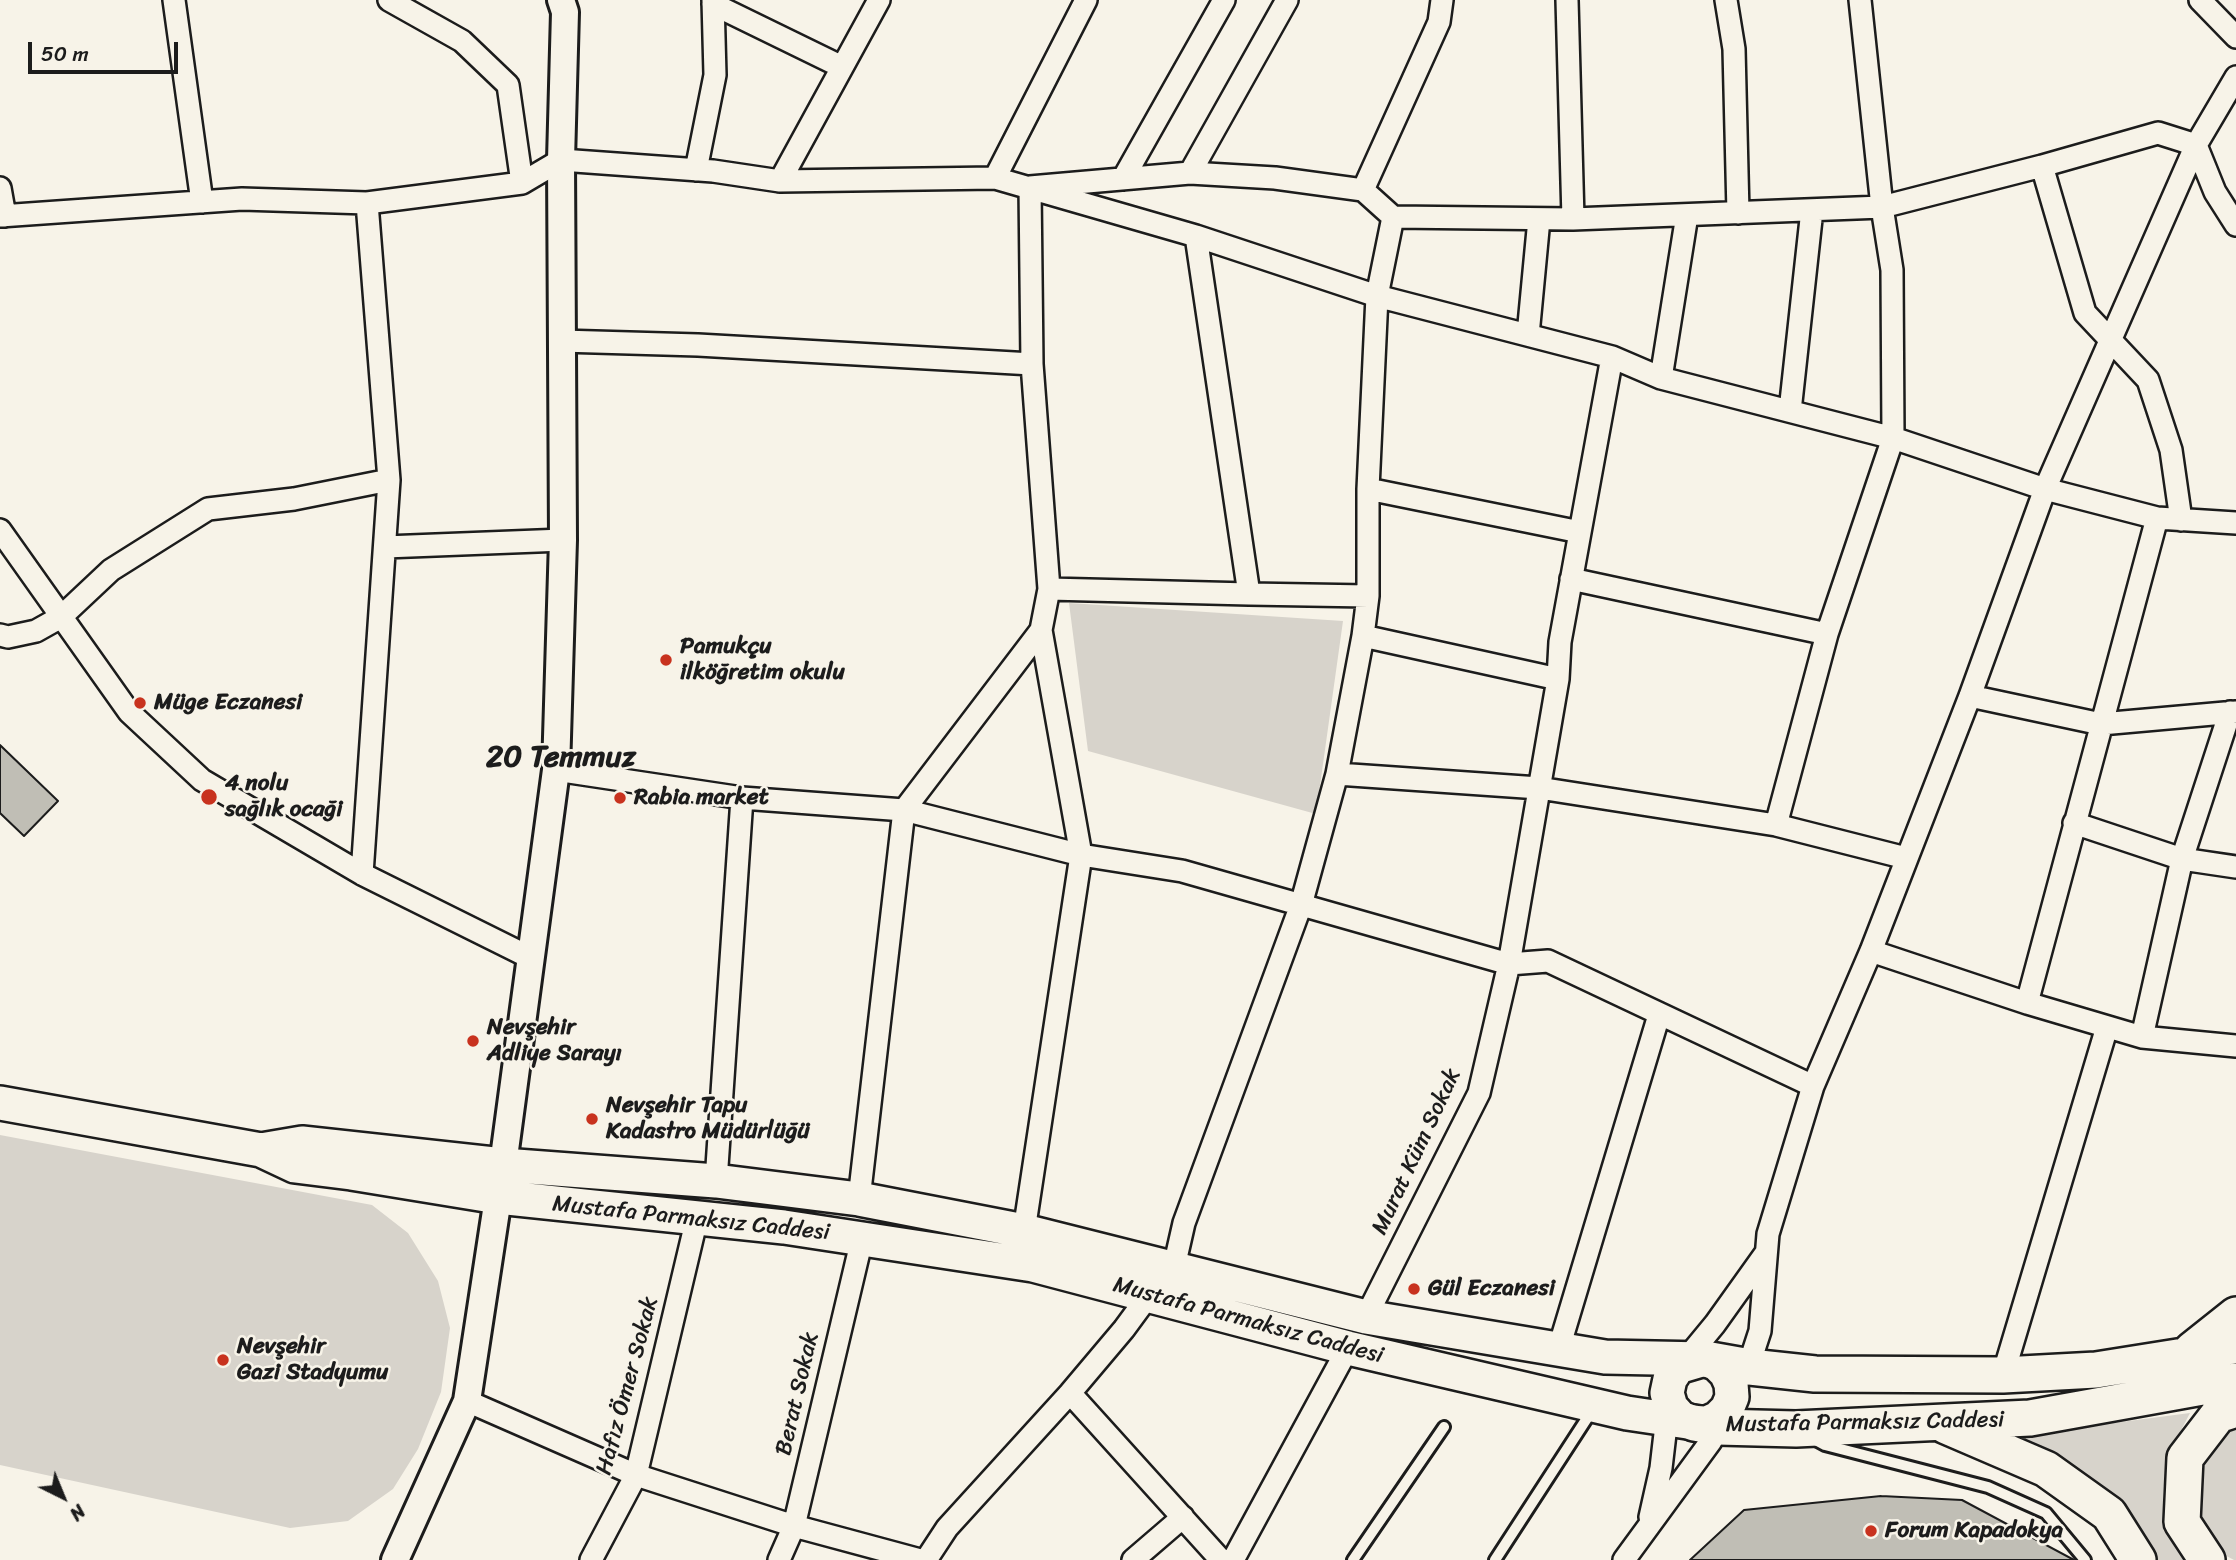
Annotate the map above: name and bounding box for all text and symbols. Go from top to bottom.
scale bar [32,28,182,72]
text: 50 m [41,35,89,73]
place label: Pamukçu ilköğretim okulu [680,633,845,687]
marker: Pamukçu ilköğretim okulu [658,652,674,668]
place label: Müge Eczanesi [154,689,302,717]
marker: Müge Eczanesi [132,695,148,711]
district label: 20 Temmuz [486,740,636,776]
place label: 4 nolu sağlık ocaği [225,770,343,824]
place label: Rabia market [634,784,769,812]
marker: 4 nolu sağlık ocaği [199,787,219,807]
marker: Rabia market [612,790,628,806]
place label: Nevşehir Adliye Sarayı [487,1014,622,1068]
marker: Nevşehir Adliye Sarayı [465,1033,481,1049]
street label: Murat Küm Sokak [1366,1065,1468,1239]
place label: Nevşehir Tapu Kadastro Müdürlüğü [606,1092,810,1146]
marker: Nevşehir Tapu Kadastro Müdürlüğü [584,1111,600,1127]
street label: Mustafa Parmaksız Caddesi [551,1191,831,1247]
street label: Mustafa Parmaksız Caddesi [1110,1272,1386,1370]
place label: Gül Eczanesi [1428,1275,1555,1303]
marker: Gül Eczanesi [1406,1281,1422,1297]
street label: Hafız Ömer Sokak [591,1294,665,1478]
street label: Berat Sokak [770,1330,826,1458]
place label: Nevşehir Gazi Stadyumu [237,1333,388,1387]
marker: Nevşehir Gazi Stadyumu [215,1352,231,1368]
street label: Mustafa Parmaksız Caddesi [1725,1407,2005,1439]
north arrow [28,1462,98,1532]
text: N [62,1496,94,1529]
place label: Forum Kapadokya [1885,1517,2063,1545]
marker: Forum Kapadokya [1863,1523,1879,1539]

